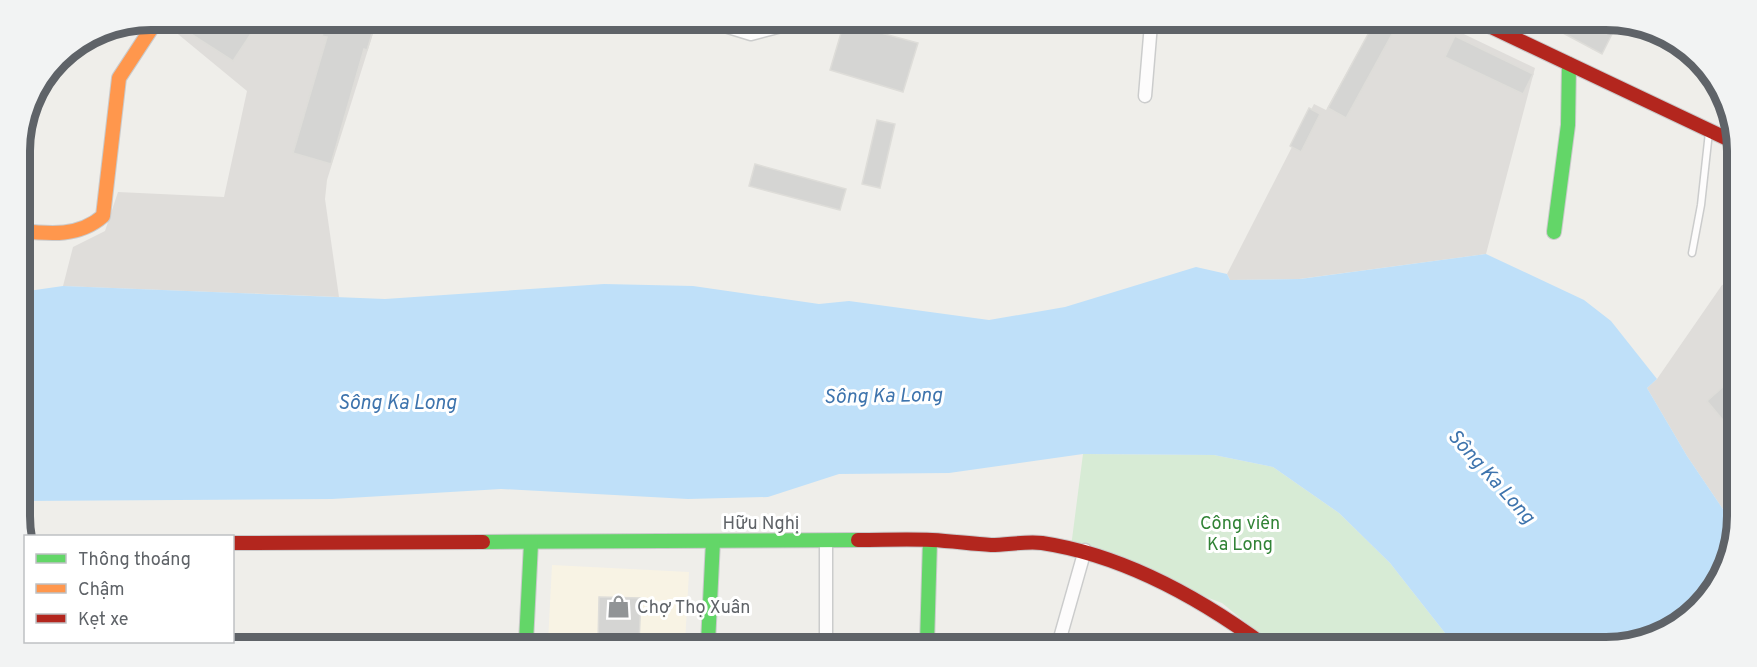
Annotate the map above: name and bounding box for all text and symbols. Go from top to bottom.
water label: Sông Ka Long [824,383,944,411]
water label: Sông Ka Long [338,391,457,417]
water label: Sông Ka Long [1441,425,1541,531]
street label: Hữu Nghị [723,513,799,536]
park label: Công viên Ka Long [1200,513,1280,557]
legend [24,535,234,643]
text: Thông thoáng [78,549,191,572]
text: Chậm [78,579,125,602]
shop icon: Chợ Thọ Xuân [606,594,632,620]
place label: Chợ Thọ Xuân [637,597,750,620]
text: Kẹt xe [78,609,128,632]

